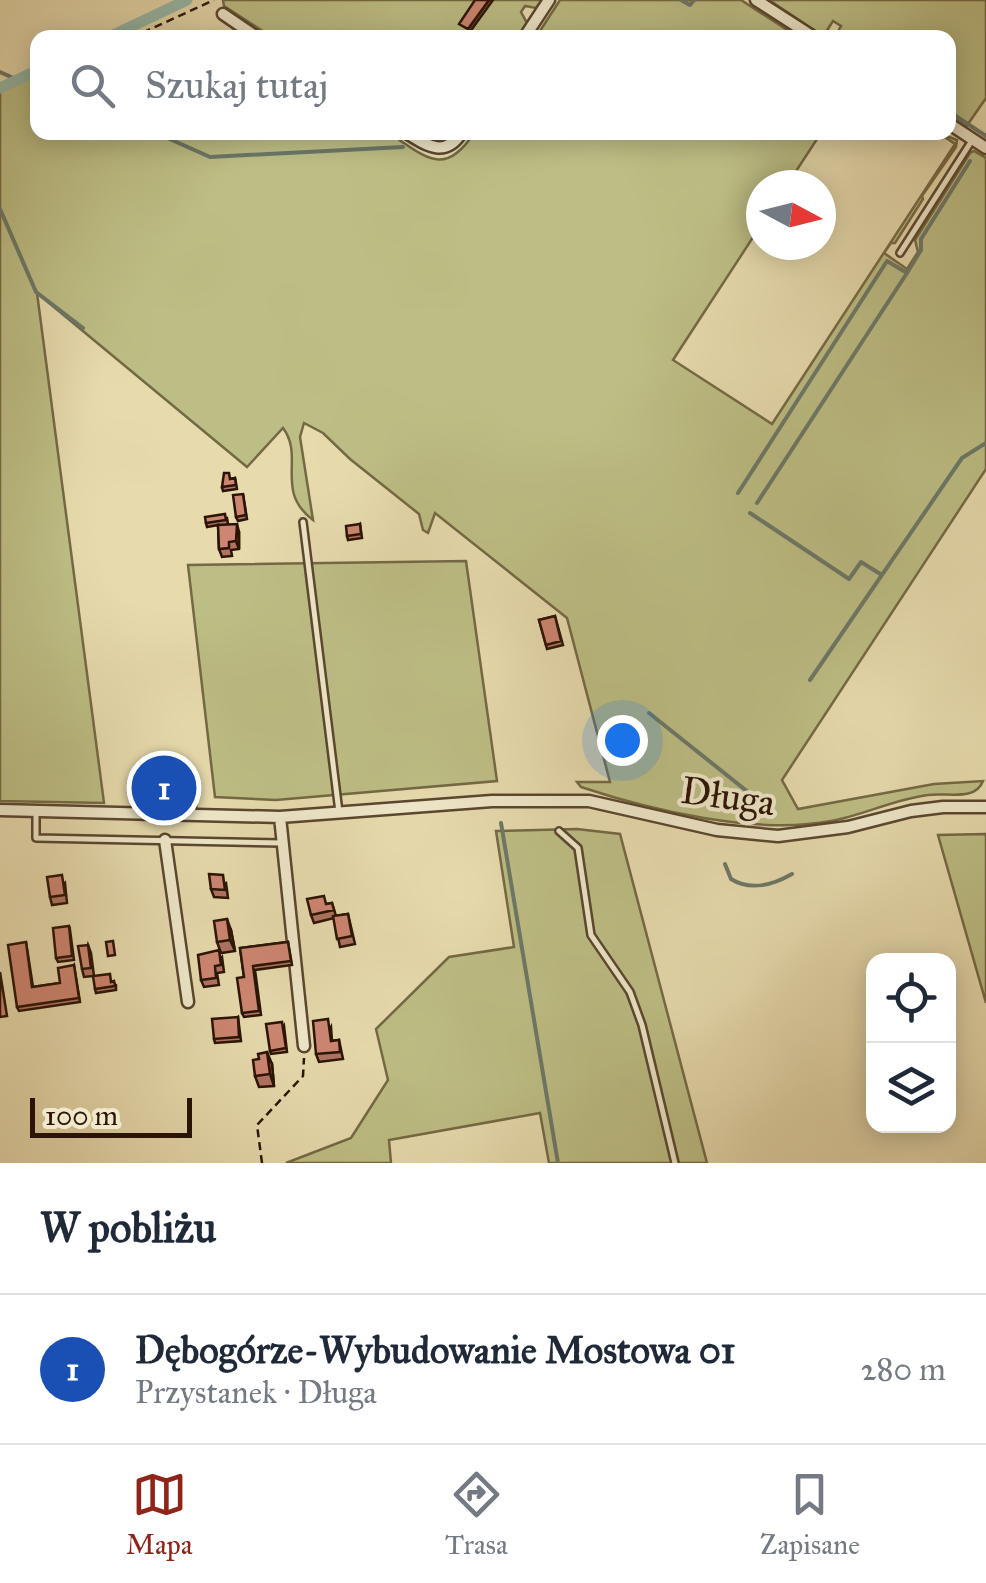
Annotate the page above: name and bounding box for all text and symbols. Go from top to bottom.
search box [30,30,956,140]
icon: search [65,58,120,113]
text: Szukaj tutaj [145,62,328,108]
north arrow [746,170,836,260]
your location [597,715,648,766]
pin: 1 [132,750,196,826]
street label: Długa [678,767,779,825]
map controls [866,953,956,1133]
button: locate [866,953,956,1043]
button: layers [866,1043,956,1133]
scale bar [30,1093,192,1138]
text: 100 m [45,1098,118,1133]
text: W pobliżu [40,1202,216,1254]
text: Dębogórze-Wybudowanie Mostowa 01 [135,1327,736,1373]
text: 1 [66,1350,79,1389]
text: 280 m [861,1350,946,1389]
text: Przystanek · Długa [135,1373,377,1412]
tab: Mapa [126,1467,193,1562]
tab: Trasa [445,1467,508,1562]
tab: Zapisane [760,1467,860,1562]

